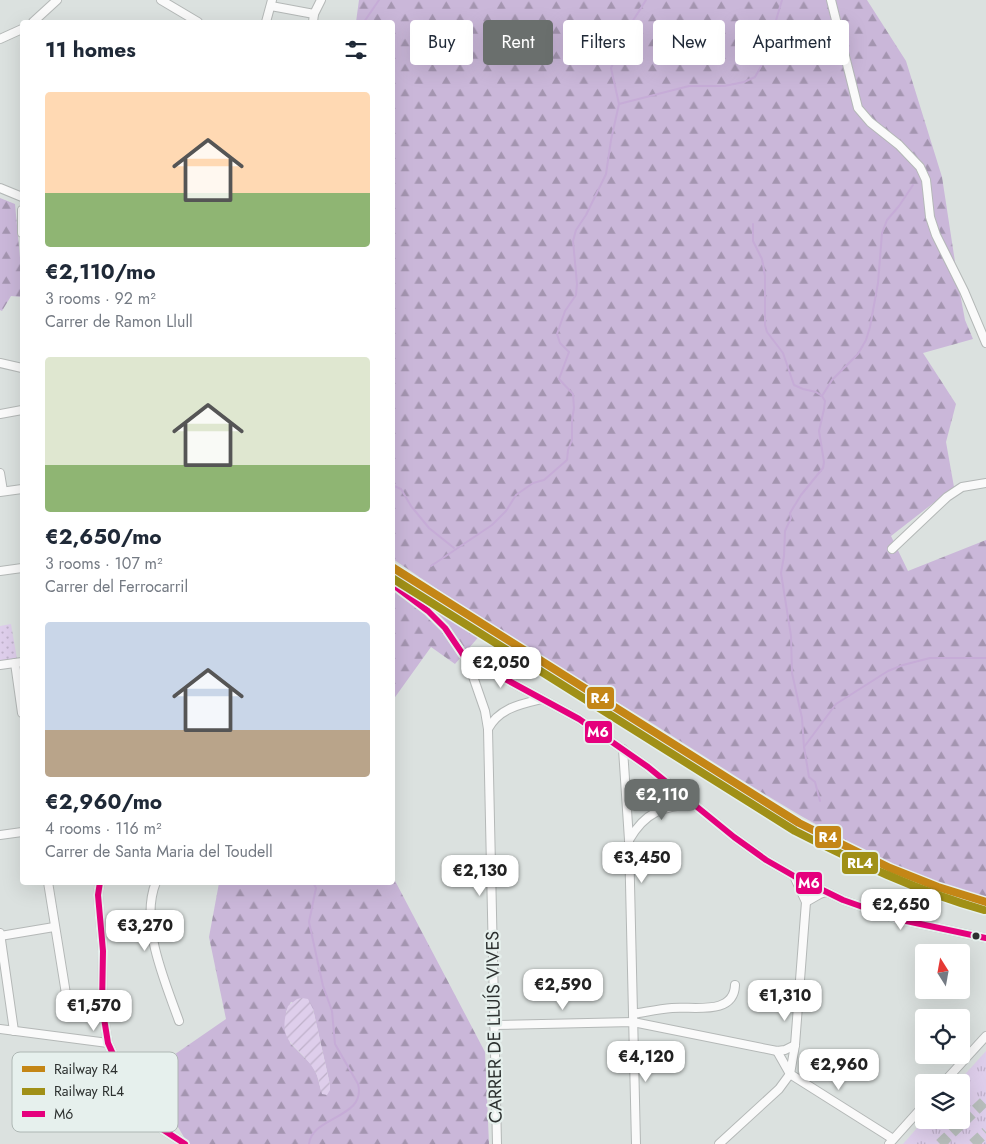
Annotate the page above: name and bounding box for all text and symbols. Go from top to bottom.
chip: Buy [410,20,473,65]
chip: Rent [483,20,553,65]
chip: Filters [563,20,643,65]
chip: New [653,20,725,65]
chip: Apartment [735,20,849,65]
text: 11 homes [45,35,136,65]
icon: filters [342,36,370,64]
icon: home [163,125,253,215]
text: €2,110/mo [45,257,156,287]
text: 3 rooms · 92 m² [45,287,156,310]
text: Carrer de Ramon Llull [45,310,193,333]
icon: home [163,390,253,480]
text: €2,650/mo [45,522,162,552]
text: 3 rooms · 107 m² [45,552,163,575]
text: Carrer del Ferrocarril [45,575,188,598]
pin: €2,050 [460,646,542,689]
text: €2,050 [472,651,530,674]
icon: home [163,655,253,745]
line badge: R4 [586,686,615,710]
text: R4 [591,688,610,708]
line badge: M6 [584,720,613,744]
text: M6 [587,722,609,742]
pin: €2,110 [621,778,703,821]
text: €2,110 [635,783,689,806]
text: €2,960/mo [45,787,162,817]
text: 4 rooms · 116 m² [45,817,162,840]
line badge: R4 [814,825,842,849]
text: R4 [819,827,838,847]
text: Carrer de Santa Maria del Toudell [45,840,273,863]
pin: €3,450 [601,842,683,884]
text: €3,450 [613,846,671,869]
line badge: RL4 [841,851,879,875]
text: RL4 [847,853,873,873]
pin: €2,130 [439,854,521,897]
text: €2,130 [453,859,507,882]
line badge: M6 [795,871,823,895]
text: M6 [798,873,820,893]
pin: €2,650 [860,888,942,931]
text: €2,650 [872,893,930,916]
pin: €3,270 [104,910,186,952]
text: €3,270 [117,914,173,937]
street label: CARRER DE LLUÍS VIVES [479,931,509,1123]
unlabelled marker [971,931,981,941]
north arrow [915,944,970,999]
map controls [915,944,970,1129]
pin: €2,590 [522,968,604,1011]
text: €2,590 [534,973,592,996]
pin: €1,310 [744,980,826,1022]
text: €1,310 [759,984,811,1007]
pin: €1,570 [53,990,135,1032]
text: €1,570 [67,994,121,1017]
button: locate [915,1009,970,1064]
pin: €4,120 [605,1040,687,1083]
text: €4,120 [618,1045,674,1068]
pin: €2,960 [798,1048,880,1091]
legend [12,1052,178,1132]
text: €2,960 [810,1053,868,1076]
text: Railway R4 [54,1059,118,1079]
button: layers [915,1074,970,1129]
text: Railway RL4 [54,1081,124,1101]
text: M6 [54,1104,73,1124]

